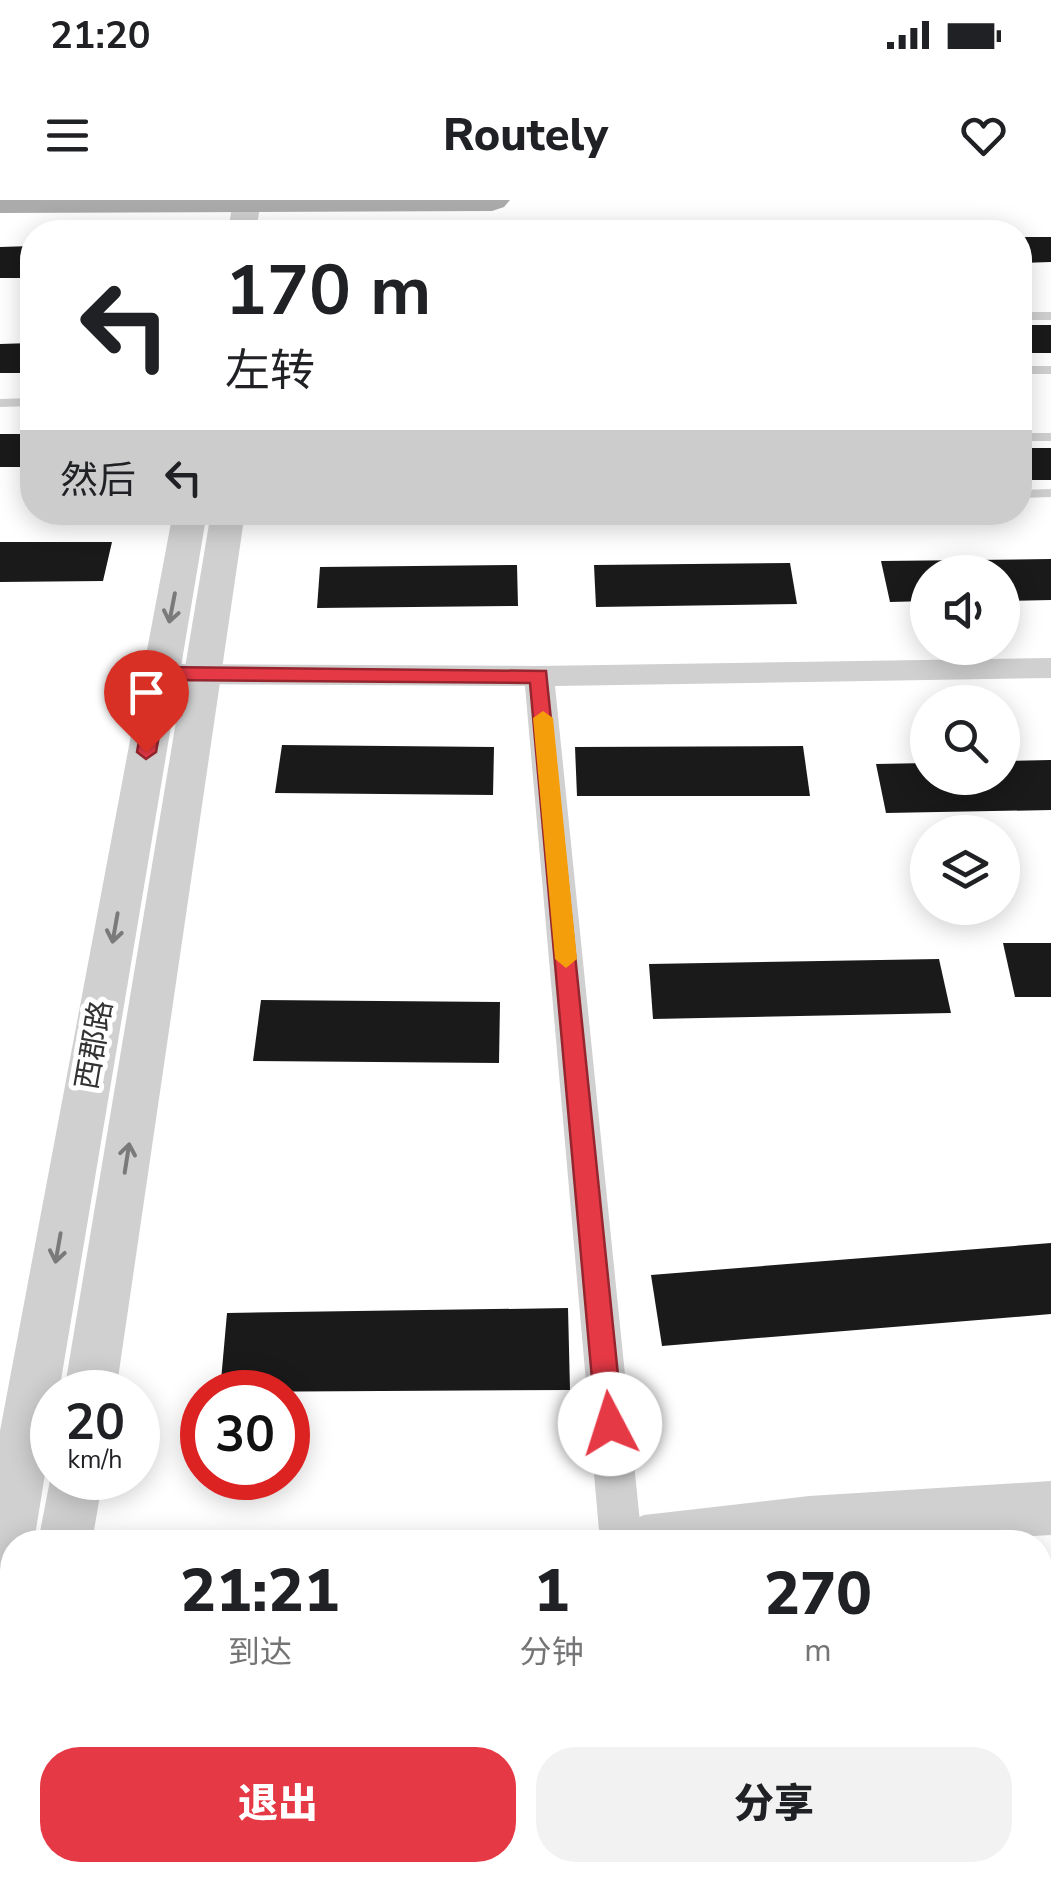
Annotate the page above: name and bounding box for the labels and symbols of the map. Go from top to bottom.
one-way arrow [162,592,181,624]
pin [104,650,189,753]
one-way arrow [105,912,124,944]
street label: 西郡路 [66,997,122,1093]
one-way arrow [119,1142,137,1175]
one-way arrow [48,1232,67,1264]
speed limit sign: 30 [180,1370,310,1500]
position arrow [558,1372,662,1476]

